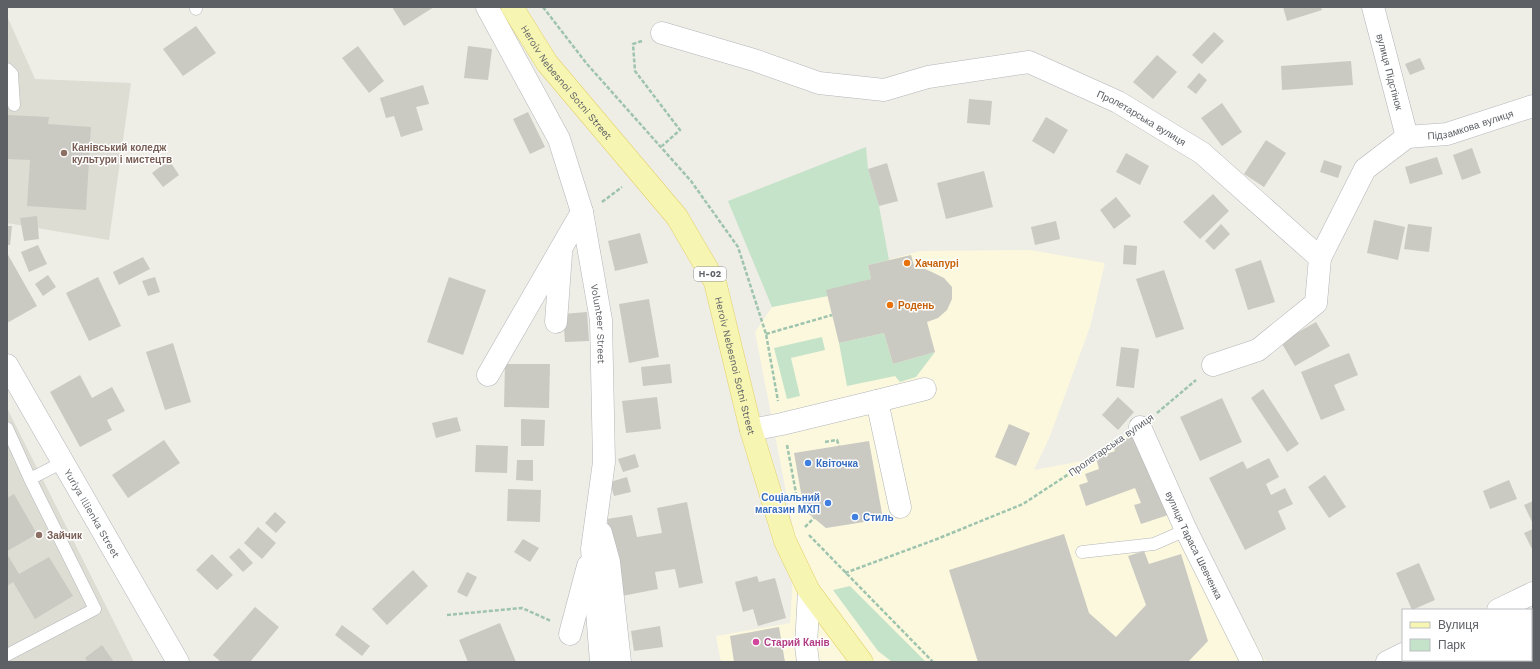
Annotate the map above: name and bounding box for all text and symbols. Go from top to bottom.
street label: Heroiv Nebesnoi Sotni Street [519,23,615,142]
street label: вулиця Підстінок [1375,32,1405,112]
street label: Пролетарська вулиця [1095,88,1188,148]
street label: Підзамкова вулиця [1427,107,1515,141]
place label: Канівський коледж культури і мистецтв [72,142,172,165]
marker: Канівський коледж культури і мистецтв [59,148,69,158]
marker: Хачапурі [902,258,912,268]
place label: Хачапурі [915,258,959,269]
road number: Н-02 [694,267,726,281]
street label: Volunteer Street [589,283,607,365]
street label: Heroiv Nebesnoi Sotni Street [713,296,758,437]
marker: Родень [885,300,895,310]
place label: Родень [898,300,935,311]
street label: Пролетарська вулиця [1066,412,1156,478]
marker: Квіточка [803,458,813,468]
place label: Квіточка [816,458,858,469]
street label: Yuriya Illienka Street [63,467,123,560]
street label: вулиця Тараса Шевченка [1164,489,1225,601]
place label: Соціальний магазин МХП [755,492,820,515]
marker: Соціальний магазин МХП [823,498,833,508]
marker: Стиль [850,512,860,522]
place label: Стиль [863,512,894,523]
marker: Зайчик [34,530,44,540]
place label: Зайчик [47,530,83,541]
legend [1402,609,1532,661]
text: Вулиця [1438,618,1479,632]
marker: Старий Канів [751,637,761,647]
place label: Старий Канів [764,637,830,648]
text: Парк [1438,638,1466,652]

